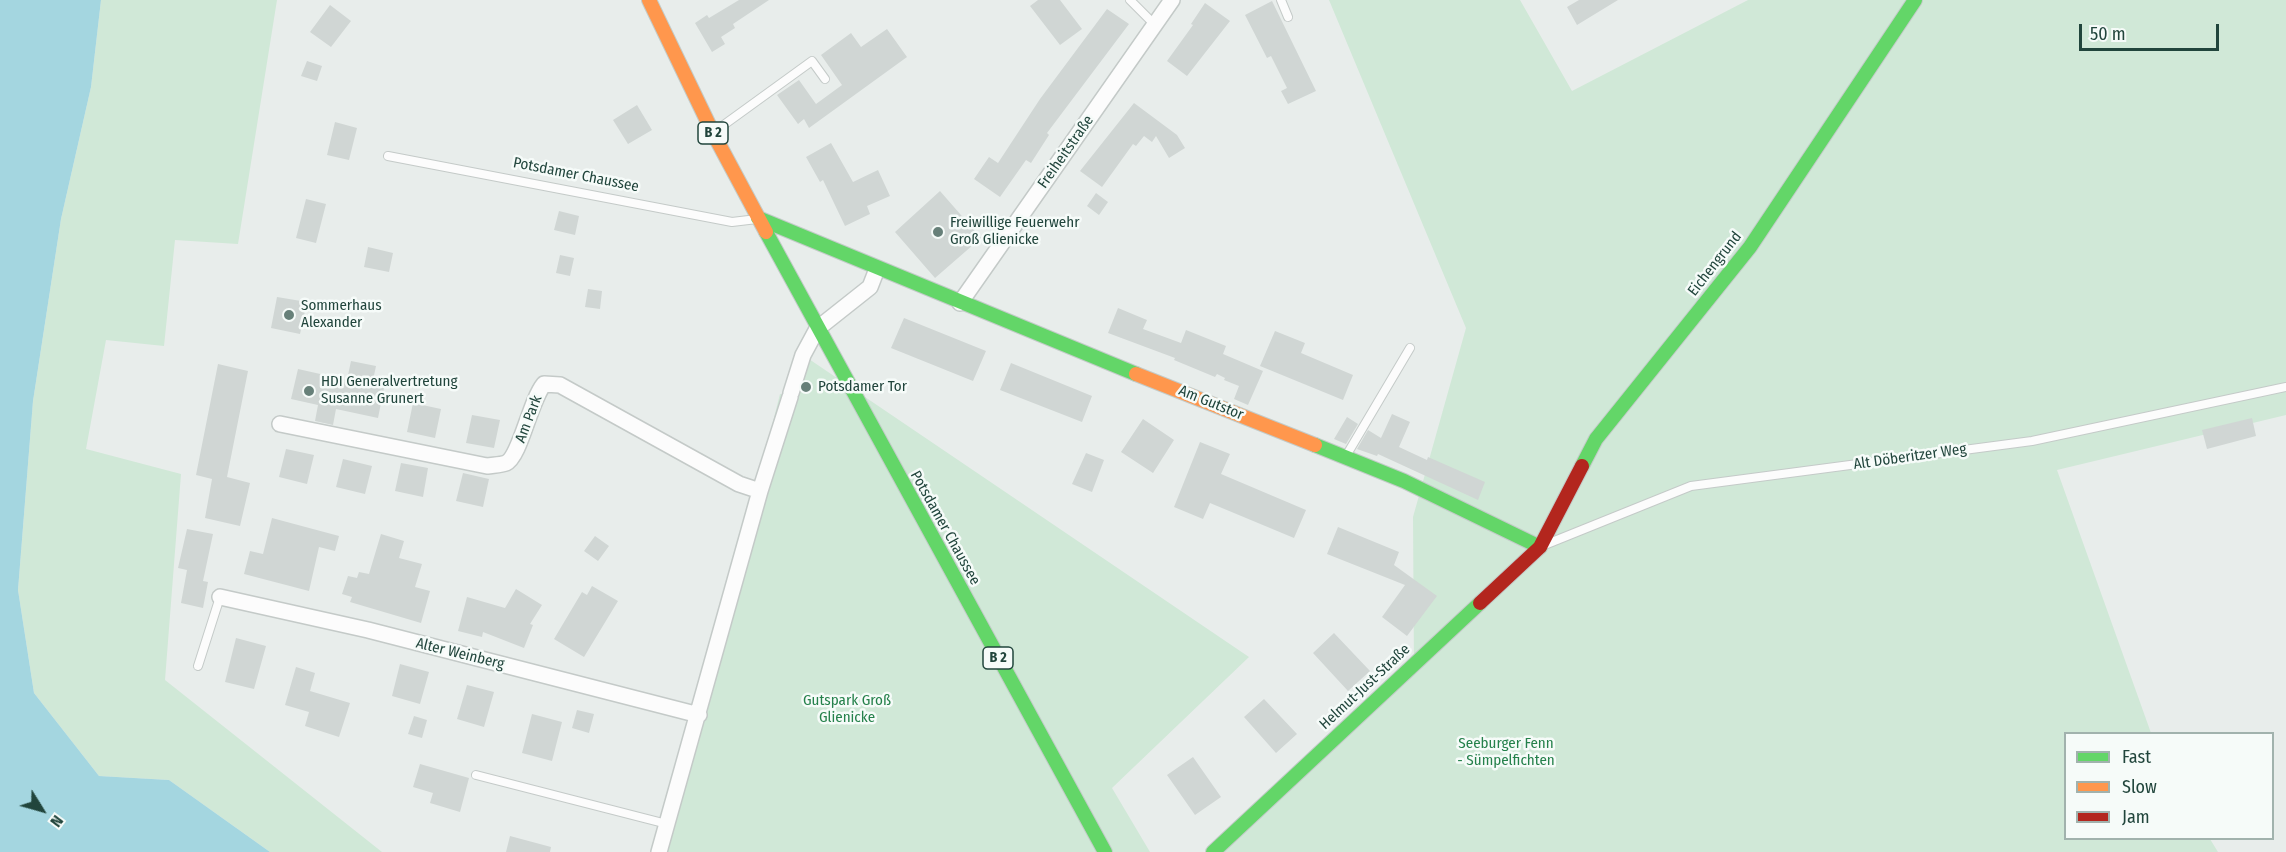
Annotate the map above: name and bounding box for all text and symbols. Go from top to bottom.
scale bar [2082,12,2222,50]
text: 50 m [2090,23,2126,45]
street label: Freiheitstraße [1034,112,1098,192]
road number: B 2 [698,122,728,144]
street label: Potsdamer Chaussee [512,154,640,196]
place label: Freiwillige Feuerwehr Groß Glienicke [950,214,1079,249]
marker: Freiwillige Feuerwehr Groß Glienicke [931,225,945,239]
street label: Eichengrund [1684,228,1746,300]
place label: Sommerhaus Alexander [301,297,382,332]
marker: Sommerhaus Alexander [282,308,296,322]
place label: HDI Generalvertretung Susanne Grunert [321,373,457,408]
place label: Potsdamer Tor [818,378,907,396]
marker: Potsdamer Tor [799,380,813,394]
street label: Am Gutstor [1176,382,1246,424]
marker: HDI Generalvertretung Susanne Grunert [302,384,316,398]
street label: Am Park [512,393,546,445]
street label: Alt Döberitzer Weg [1852,440,1968,474]
street label: Potsdamer Chaussee [906,468,984,588]
street label: Alter Weinberg [414,634,506,674]
street label: Helmut-Just-Straße [1316,641,1414,733]
road number: B 2 [983,647,1013,669]
park label: Gutspark Groß Glienicke [803,692,891,727]
legend [2064,732,2274,840]
park label: Seeburger Fenn - Sümpelfichten [1457,735,1555,770]
text: Fast [2122,746,2151,768]
text: Slow [2122,776,2157,798]
north arrow [12,780,72,840]
text: Jam [2122,806,2150,828]
text: N [46,812,67,831]

